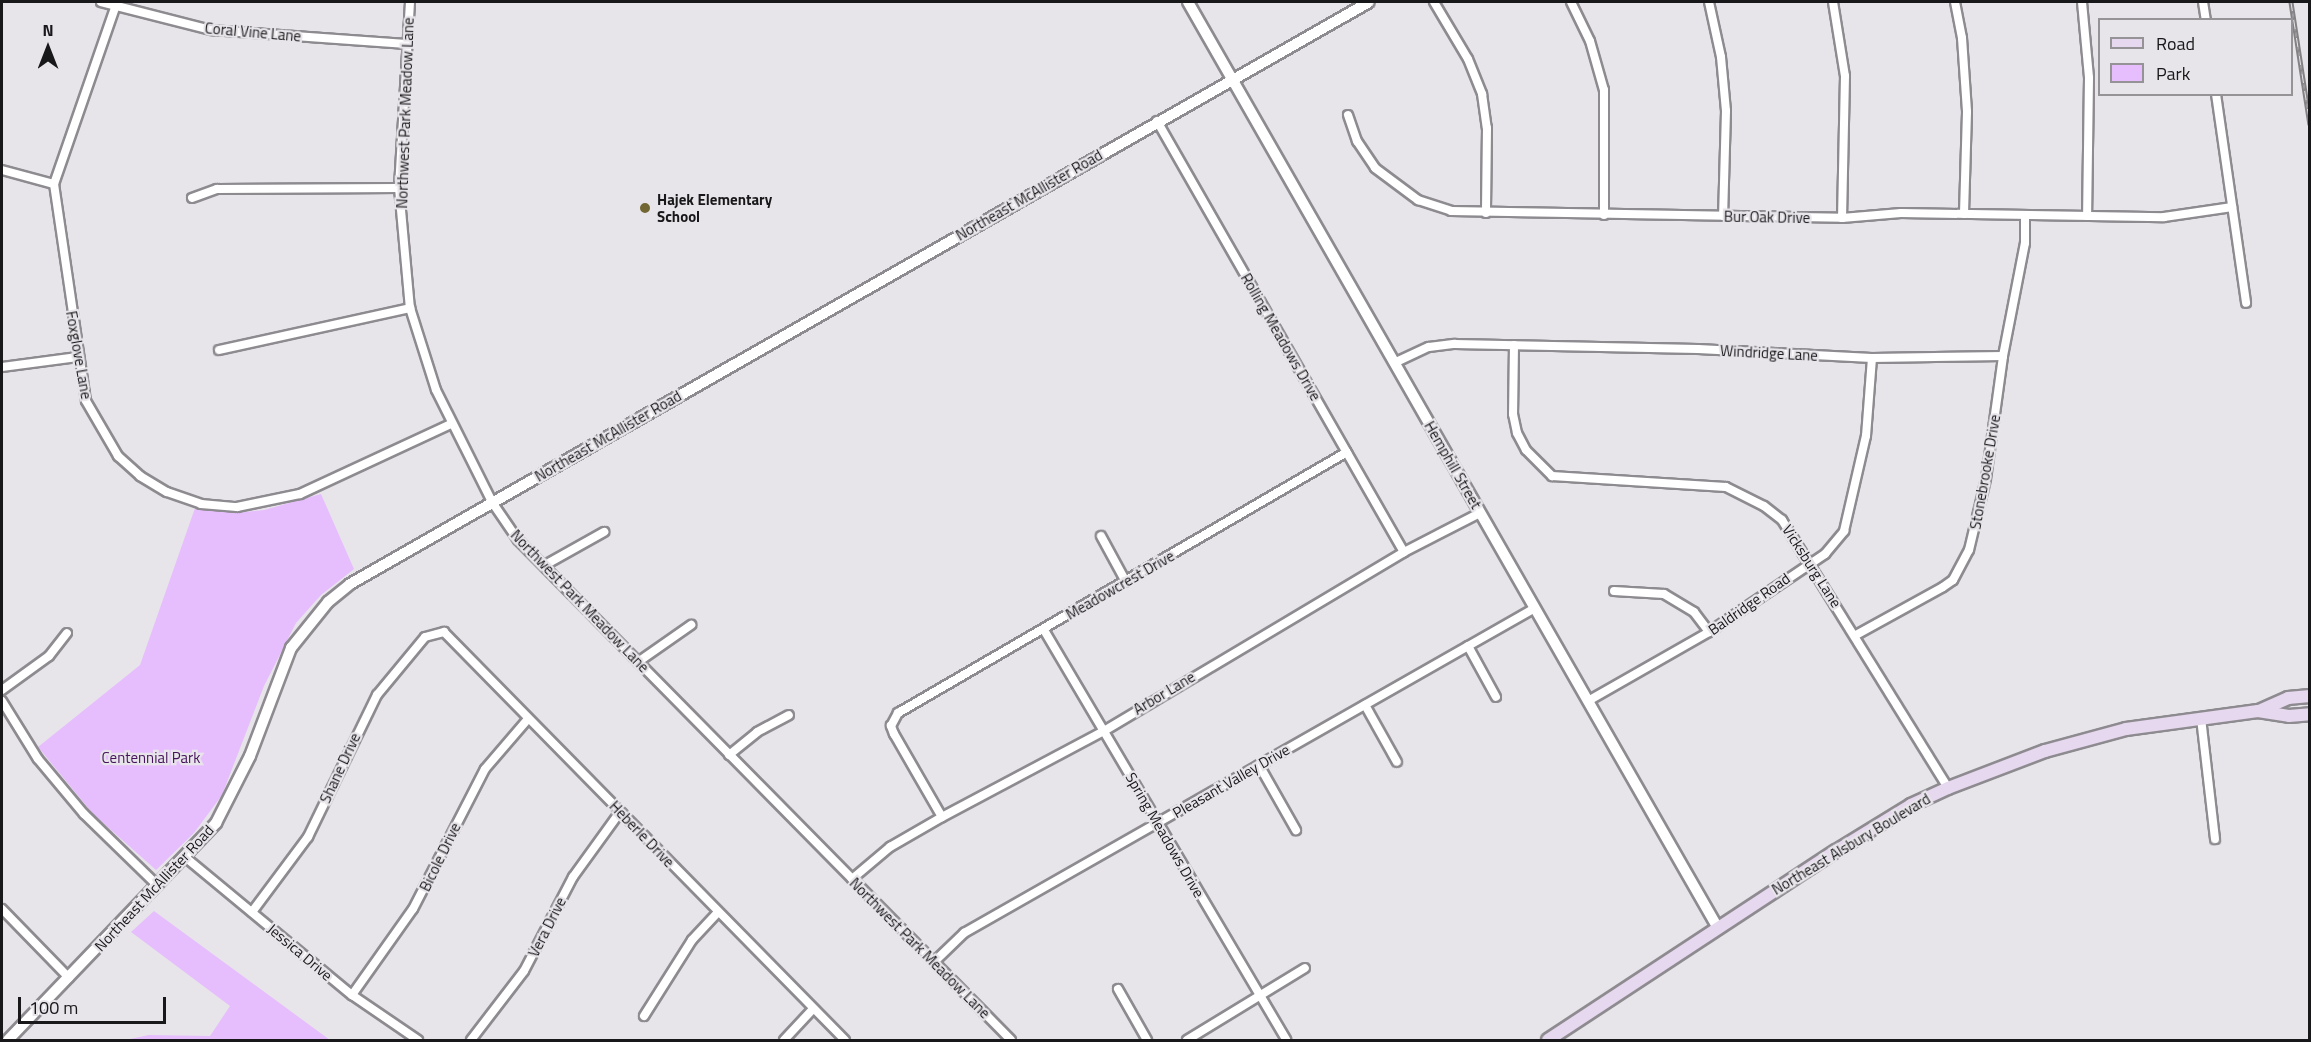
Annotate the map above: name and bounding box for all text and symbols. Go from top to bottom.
street label: Northwest Park Meadow Lane [393,17,417,209]
north arrow [18,18,78,78]
text: N [42,18,54,42]
legend [2098,18,2293,96]
street label: Coral Vine Lane [204,19,302,45]
text: Road [2156,30,2195,57]
text: Park [2156,60,2190,87]
street label: Northeast McAllister Road [953,146,1105,244]
place label: Hajek Elementary School [657,190,772,225]
marker: Hajek Elementary School [638,201,652,215]
street label: Bur Oak Drive [1724,207,1810,227]
street label: Rolling Meadows Drive [1237,270,1325,404]
street label: Foxglove Lane [62,309,96,401]
street label: Windridge Lane [1720,341,1818,365]
street label: Northeast McAllister Road [532,387,684,485]
street label: Stonebrooke Drive [1966,413,2004,531]
street label: Hemphill Street [1421,418,1485,512]
street label: Vicksburg Lane [1779,521,1845,611]
street label: Northwest Park Meadow Lane [507,526,653,676]
street label: Meadowcrest Drive [1063,547,1177,623]
street label: Baldridge Road [1705,569,1793,639]
street label: Arbor Lane [1130,668,1198,718]
street label: Shane Drive [316,730,364,806]
street label: Pleasant Valley Drive [1169,740,1293,822]
park label: Centennial Park [102,749,200,767]
street label: Spring Meadows Drive [1122,769,1208,901]
street label: Northeast Alsbury Boulevard [1768,789,1934,899]
street label: Heberle Drive [606,797,678,871]
street label: Bicole Drive [416,820,464,894]
street label: Northeast McAllister Road [91,821,217,955]
street label: Northwest Park Meadow Lane [846,874,994,1022]
street label: Vera Drive [524,894,570,960]
street label: Jessica Drive [264,920,336,984]
scale bar [21,985,170,1023]
text: 100 m [29,994,78,1021]

